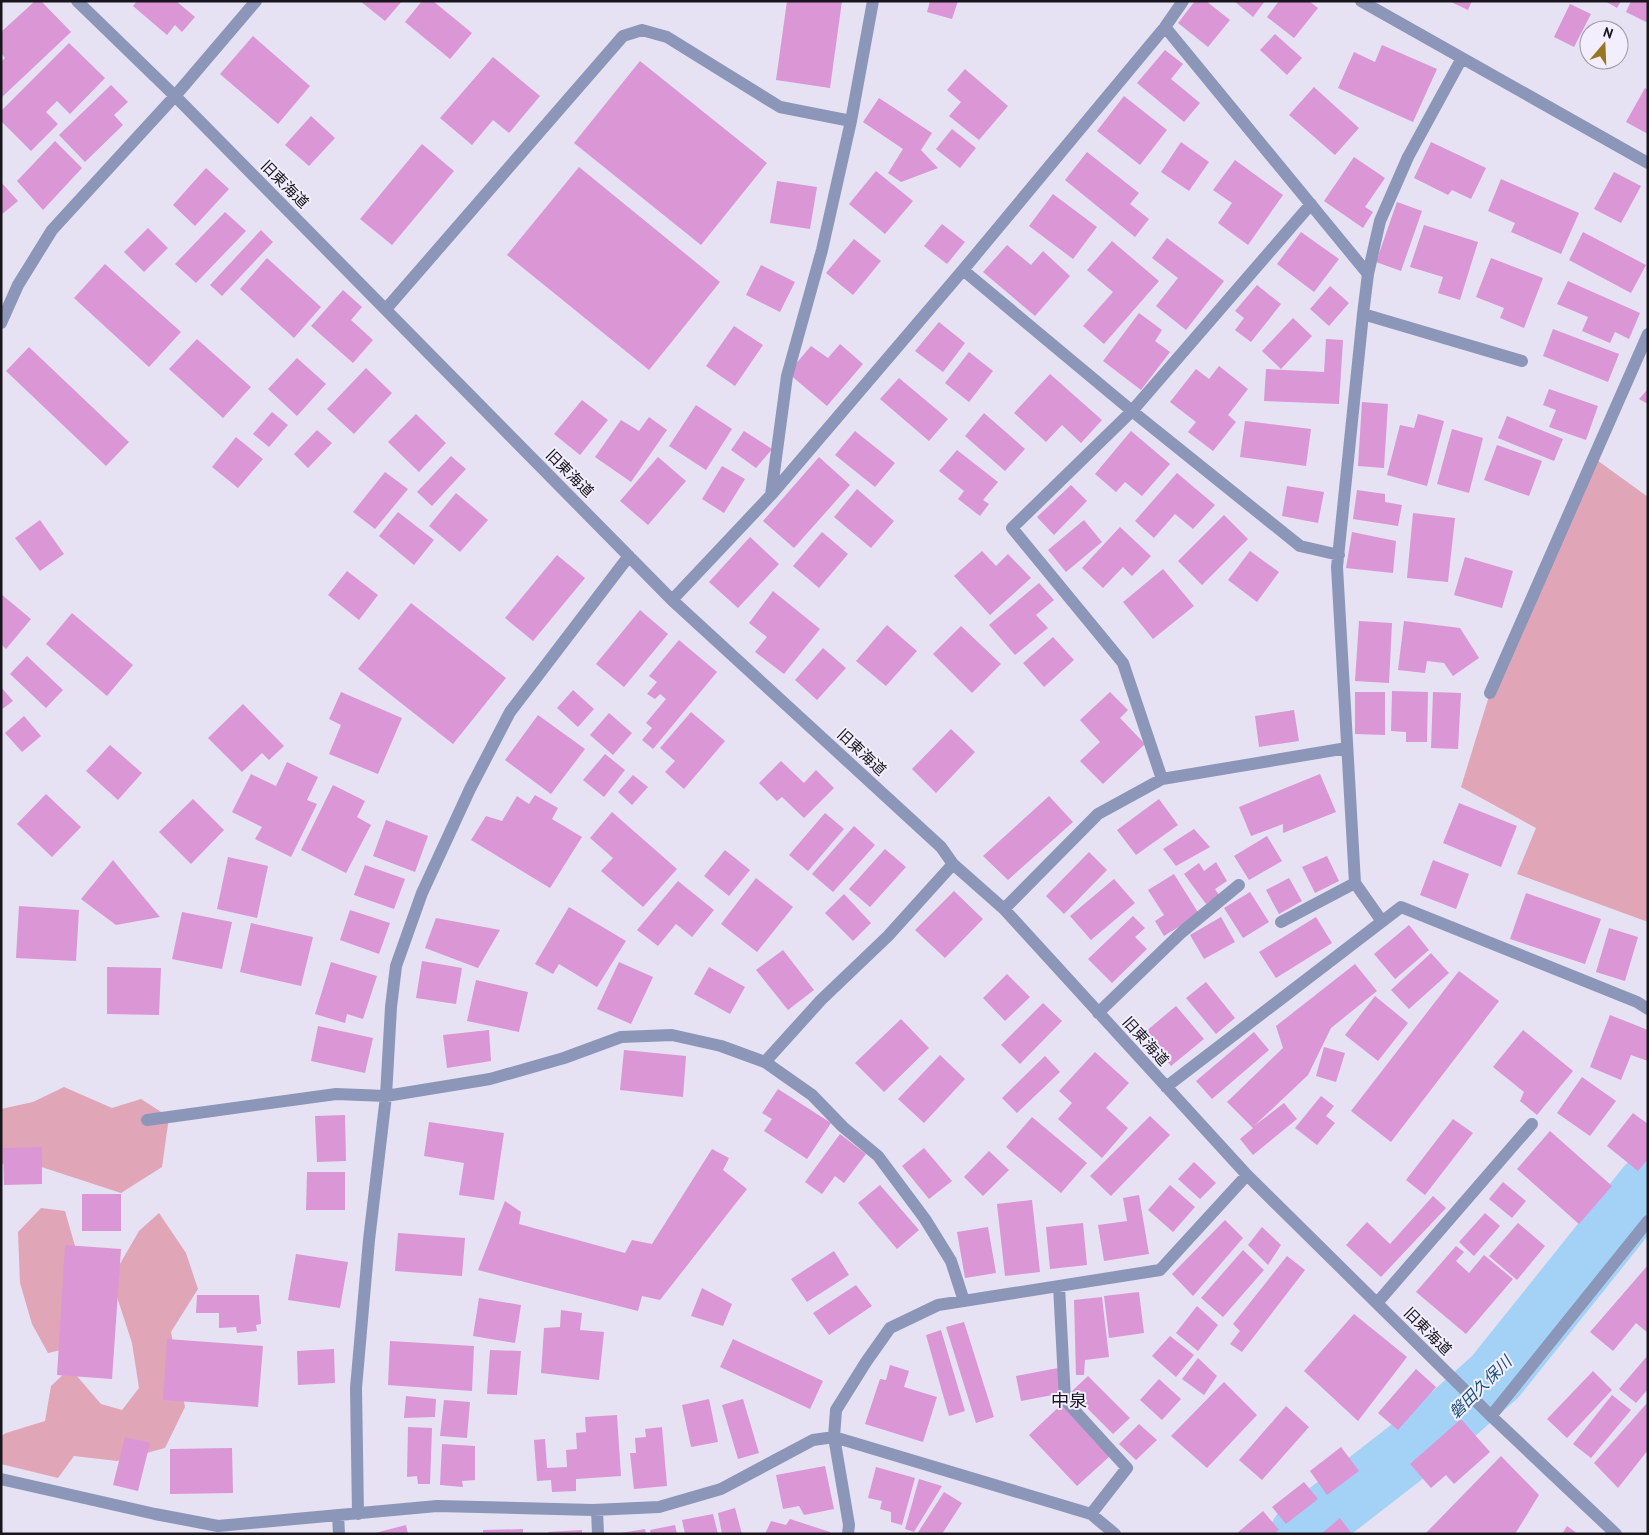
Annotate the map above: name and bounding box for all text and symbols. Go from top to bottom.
north arrow [1579,20,1629,70]
text: N [1601,23,1616,43]
street label: 旧東海道 [257,156,313,212]
street label: 旧東海道 [542,445,598,501]
street label: 旧東海道 [834,725,890,779]
street label: 旧東海道 [1119,1012,1173,1070]
street label: 旧東海道 [1400,1303,1456,1359]
water label: 磐田久保川 [1445,1350,1517,1422]
district label: 中泉 [1051,1389,1087,1412]

